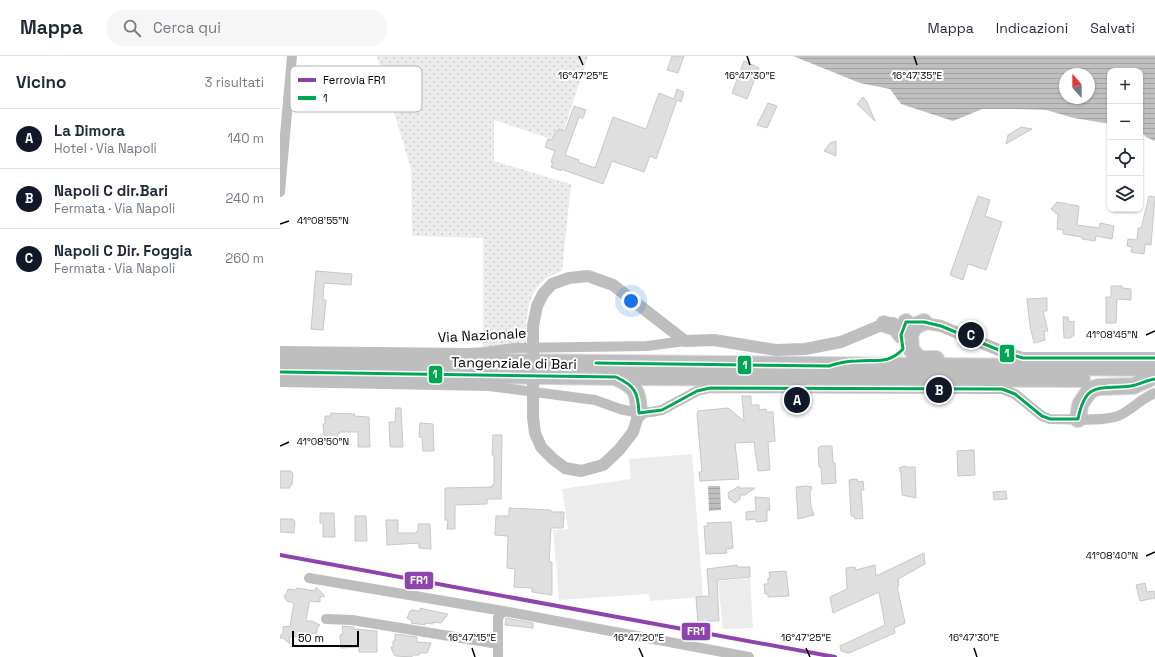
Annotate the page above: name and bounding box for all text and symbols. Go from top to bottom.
search box [107,10,387,46]
text: Mappa [20,15,83,40]
icon: search [121,17,143,39]
text: Cerca qui [153,18,221,37]
text: Mappa [928,19,974,37]
text: Indicazioni [996,19,1068,37]
text: Salvati [1090,19,1135,37]
legend [290,66,422,112]
north arrow [1059,68,1095,104]
map controls [1107,68,1143,212]
button: + [1107,68,1143,104]
text: 16°47'25"E [558,69,608,82]
text: 16°47'30"E [725,69,776,82]
text: 16°47'35"E [892,69,942,82]
text: Vicino [16,71,66,93]
text: Ferrovia FR1 [323,73,385,87]
text: 3 risultati [205,74,264,91]
text: 1 [323,91,328,105]
button: − [1107,104,1143,140]
text: La Dimora [54,121,125,140]
text: A [25,130,33,147]
text: 140 m [228,130,264,147]
text: Hotel · Via Napoli [54,140,157,157]
button: locate [1107,140,1143,176]
button: layers [1107,176,1143,212]
text: Napoli C dir.Bari [54,181,168,200]
text: B [25,190,33,207]
text: 240 m [226,190,264,207]
text: Fermata · Via Napoli [54,200,175,217]
text: 41°08'55"N [297,214,349,227]
text: Napoli C Dir. Foggia [54,241,192,260]
text: C [25,250,33,267]
text: 260 m [225,250,264,267]
text: Fermata · Via Napoli [54,260,175,277]
your location [621,291,641,311]
pin: C [958,320,984,350]
street label: Via Nazionale [437,324,527,346]
text: 41°08'45"N [1086,328,1138,341]
line badge: 1 [999,344,1015,363]
text: 1 [1005,346,1010,360]
street label: Tangenziale di Bari [451,353,577,373]
line badge: 1 [737,355,752,375]
text: 1 [743,358,748,372]
line badge: 1 [428,365,443,384]
text: 1 [433,367,438,381]
pin: B [926,375,952,405]
pin: A [784,385,810,415]
text: 41°08'50"N [297,435,349,448]
text: 41°08'40"N [1086,549,1138,562]
line badge: FR1 [404,571,434,590]
text: FR1 [410,573,428,587]
line badge: FR1 [681,622,711,641]
text: FR1 [687,624,705,638]
scale bar [292,629,359,648]
text: 50 m [298,631,324,645]
text: 16°47'15"E [448,631,496,644]
text: 16°47'20"E [614,631,665,644]
text: 16°47'25"E [781,631,831,644]
text: 16°47'30"E [949,631,1000,644]

